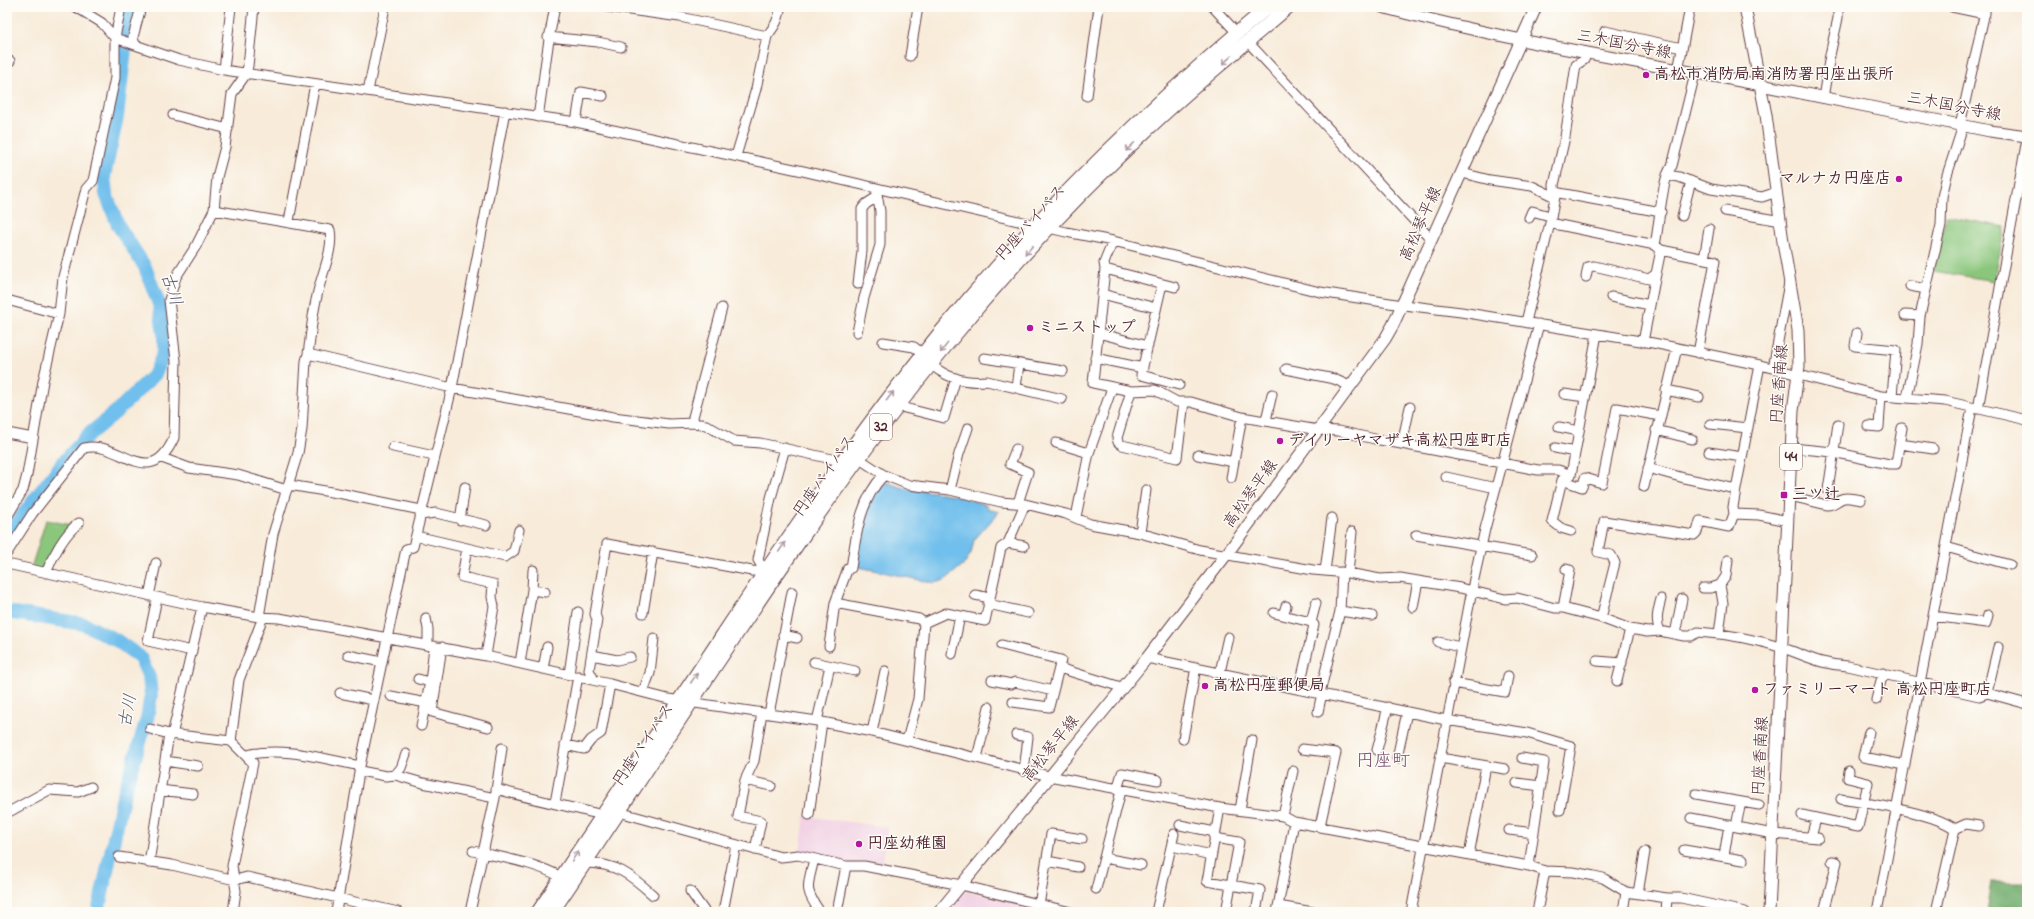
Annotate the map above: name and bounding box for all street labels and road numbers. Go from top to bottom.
street label: 三木国分寺線 [1575,24,1673,66]
street label: 三木国分寺線 [1905,86,2003,128]
street label: 円座バイパス [990,179,1072,267]
street label: 高松琴平線 [1394,183,1448,265]
street label: 円座香南線 [1765,343,1795,425]
road number: 32 [870,414,892,440]
street label: 円座バイパス [788,430,862,522]
road number: 44 [1780,444,1802,470]
street label: 高松琴平線 [1218,455,1284,533]
street label: 円座バイパス [607,699,681,791]
street label: 高松琴平線 [1016,710,1086,788]
street label: 円座香南線 [1747,715,1775,797]

